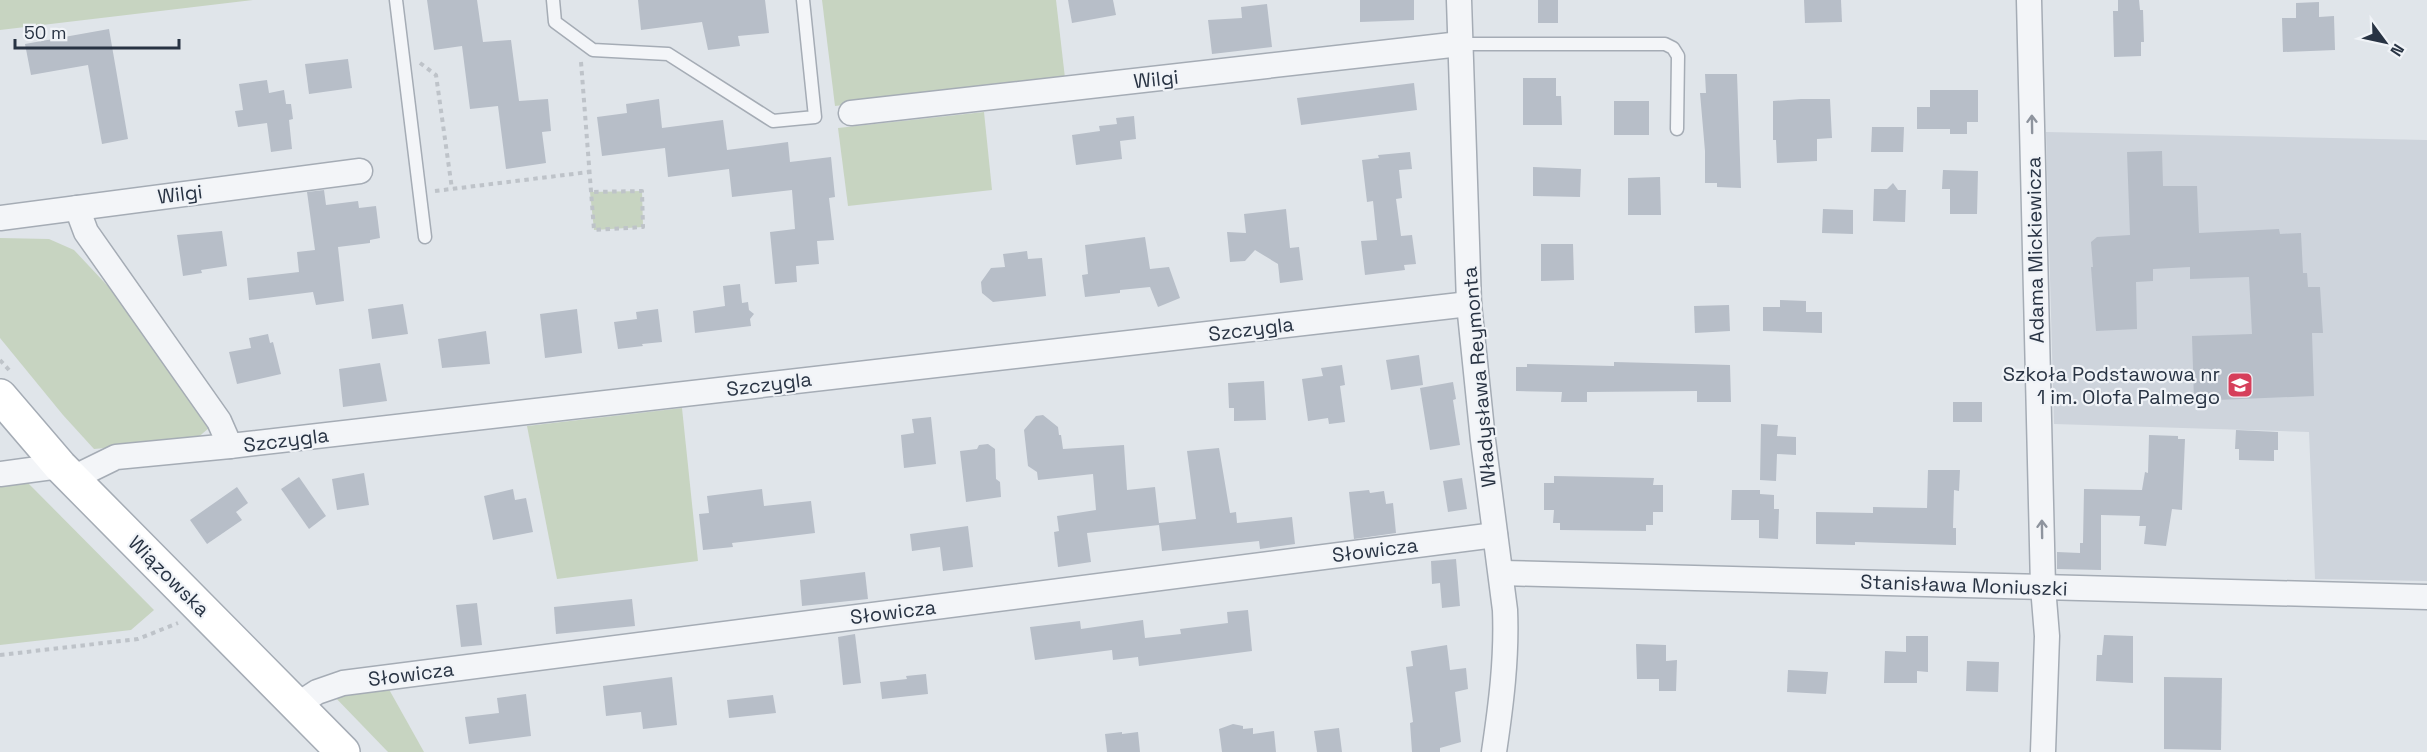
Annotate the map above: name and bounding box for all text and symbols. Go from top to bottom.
scale bar [15,12,178,50]
north arrow [2355,12,2415,72]
text: 50 m [24,21,66,44]
text: N [2385,40,2409,60]
street label: Wilgi [1132,64,1180,94]
one-way arrow [2026,114,2038,134]
street label: Adama Mickiewicza [2020,156,2050,344]
street label: Wilgi [156,178,204,210]
street label: Władysława Reymonta [1456,265,1502,489]
street label: Szczygla [1207,311,1295,347]
place label: Szkoła Podstawowa nr 1 im. Olofa Palmego [2003,361,2220,410]
street label: Szczygla [725,366,813,402]
school or university icon: Szkoła Podstawowa nr 1 im. Olofa Palmego [2225,370,2255,400]
street label: Szczygla [242,422,330,458]
one-way arrow [2036,519,2048,539]
street label: Wiązowska [123,530,215,622]
street label: Słowicza [1331,532,1419,568]
street label: Stanisława Moniuszki [1860,568,2068,602]
street label: Słowicza [849,594,937,630]
street label: Słowicza [367,656,455,692]

